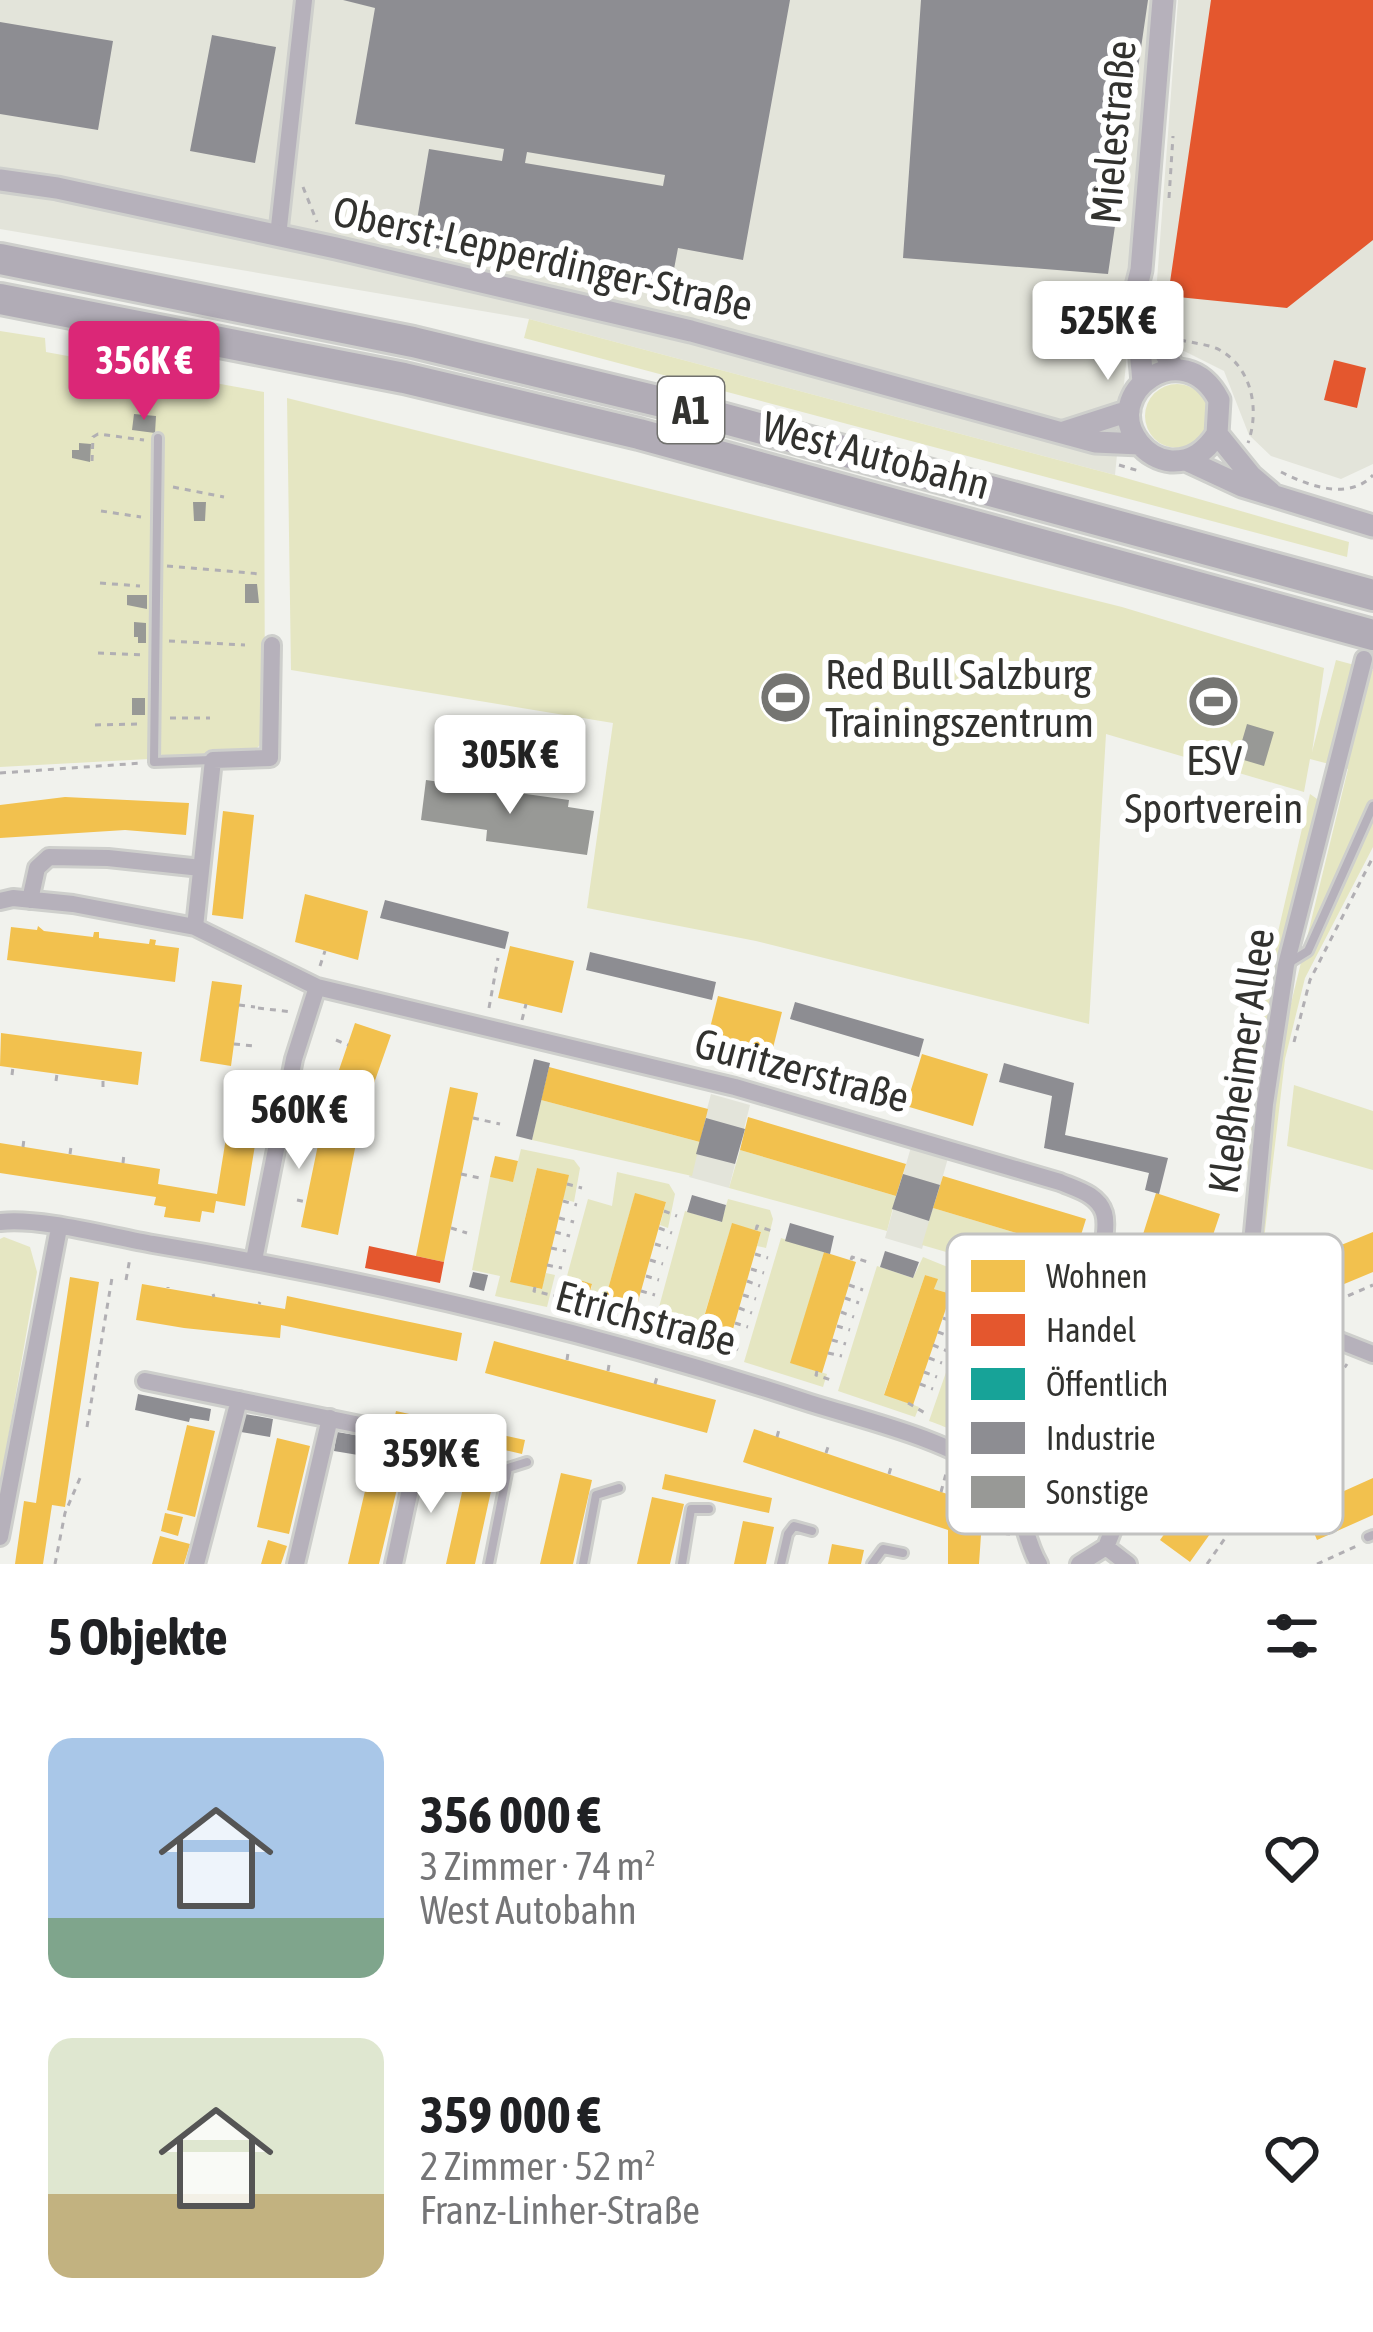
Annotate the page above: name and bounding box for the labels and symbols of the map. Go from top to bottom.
street label: Mielestraße [1081,39,1145,225]
street label: Oberst-Lepperdinger-Straße [329,186,757,330]
pin: 525K € [1010,281,1206,383]
pin: 356K € [46,321,242,423]
road number: A1 [658,377,724,443]
street label: West Autobahn [757,402,995,508]
place label: Red Bull Salzburg Trainingszentrum [825,650,1094,746]
sports icon: Red Bull Salzburg Trainingszentrum [758,670,814,726]
sports icon: ESV Sportverein [1186,673,1242,729]
pin: 305K € [412,715,608,817]
place label: ESV Sportverein [1125,736,1303,832]
street label: Kleßheimer Allee [1199,925,1283,1197]
street label: Guritzerstraße [690,1018,914,1122]
pin: 560K € [201,1070,397,1172]
legend [947,1234,1343,1534]
text: Wohnen [1046,1257,1147,1295]
street label: Etrichstraße [551,1271,741,1365]
text: Handel [1046,1311,1136,1349]
text: Öffentlich [1046,1365,1168,1403]
pin: 359K € [333,1414,529,1516]
text: Industrie [1046,1419,1155,1457]
text: Sonstige [1046,1473,1149,1511]

